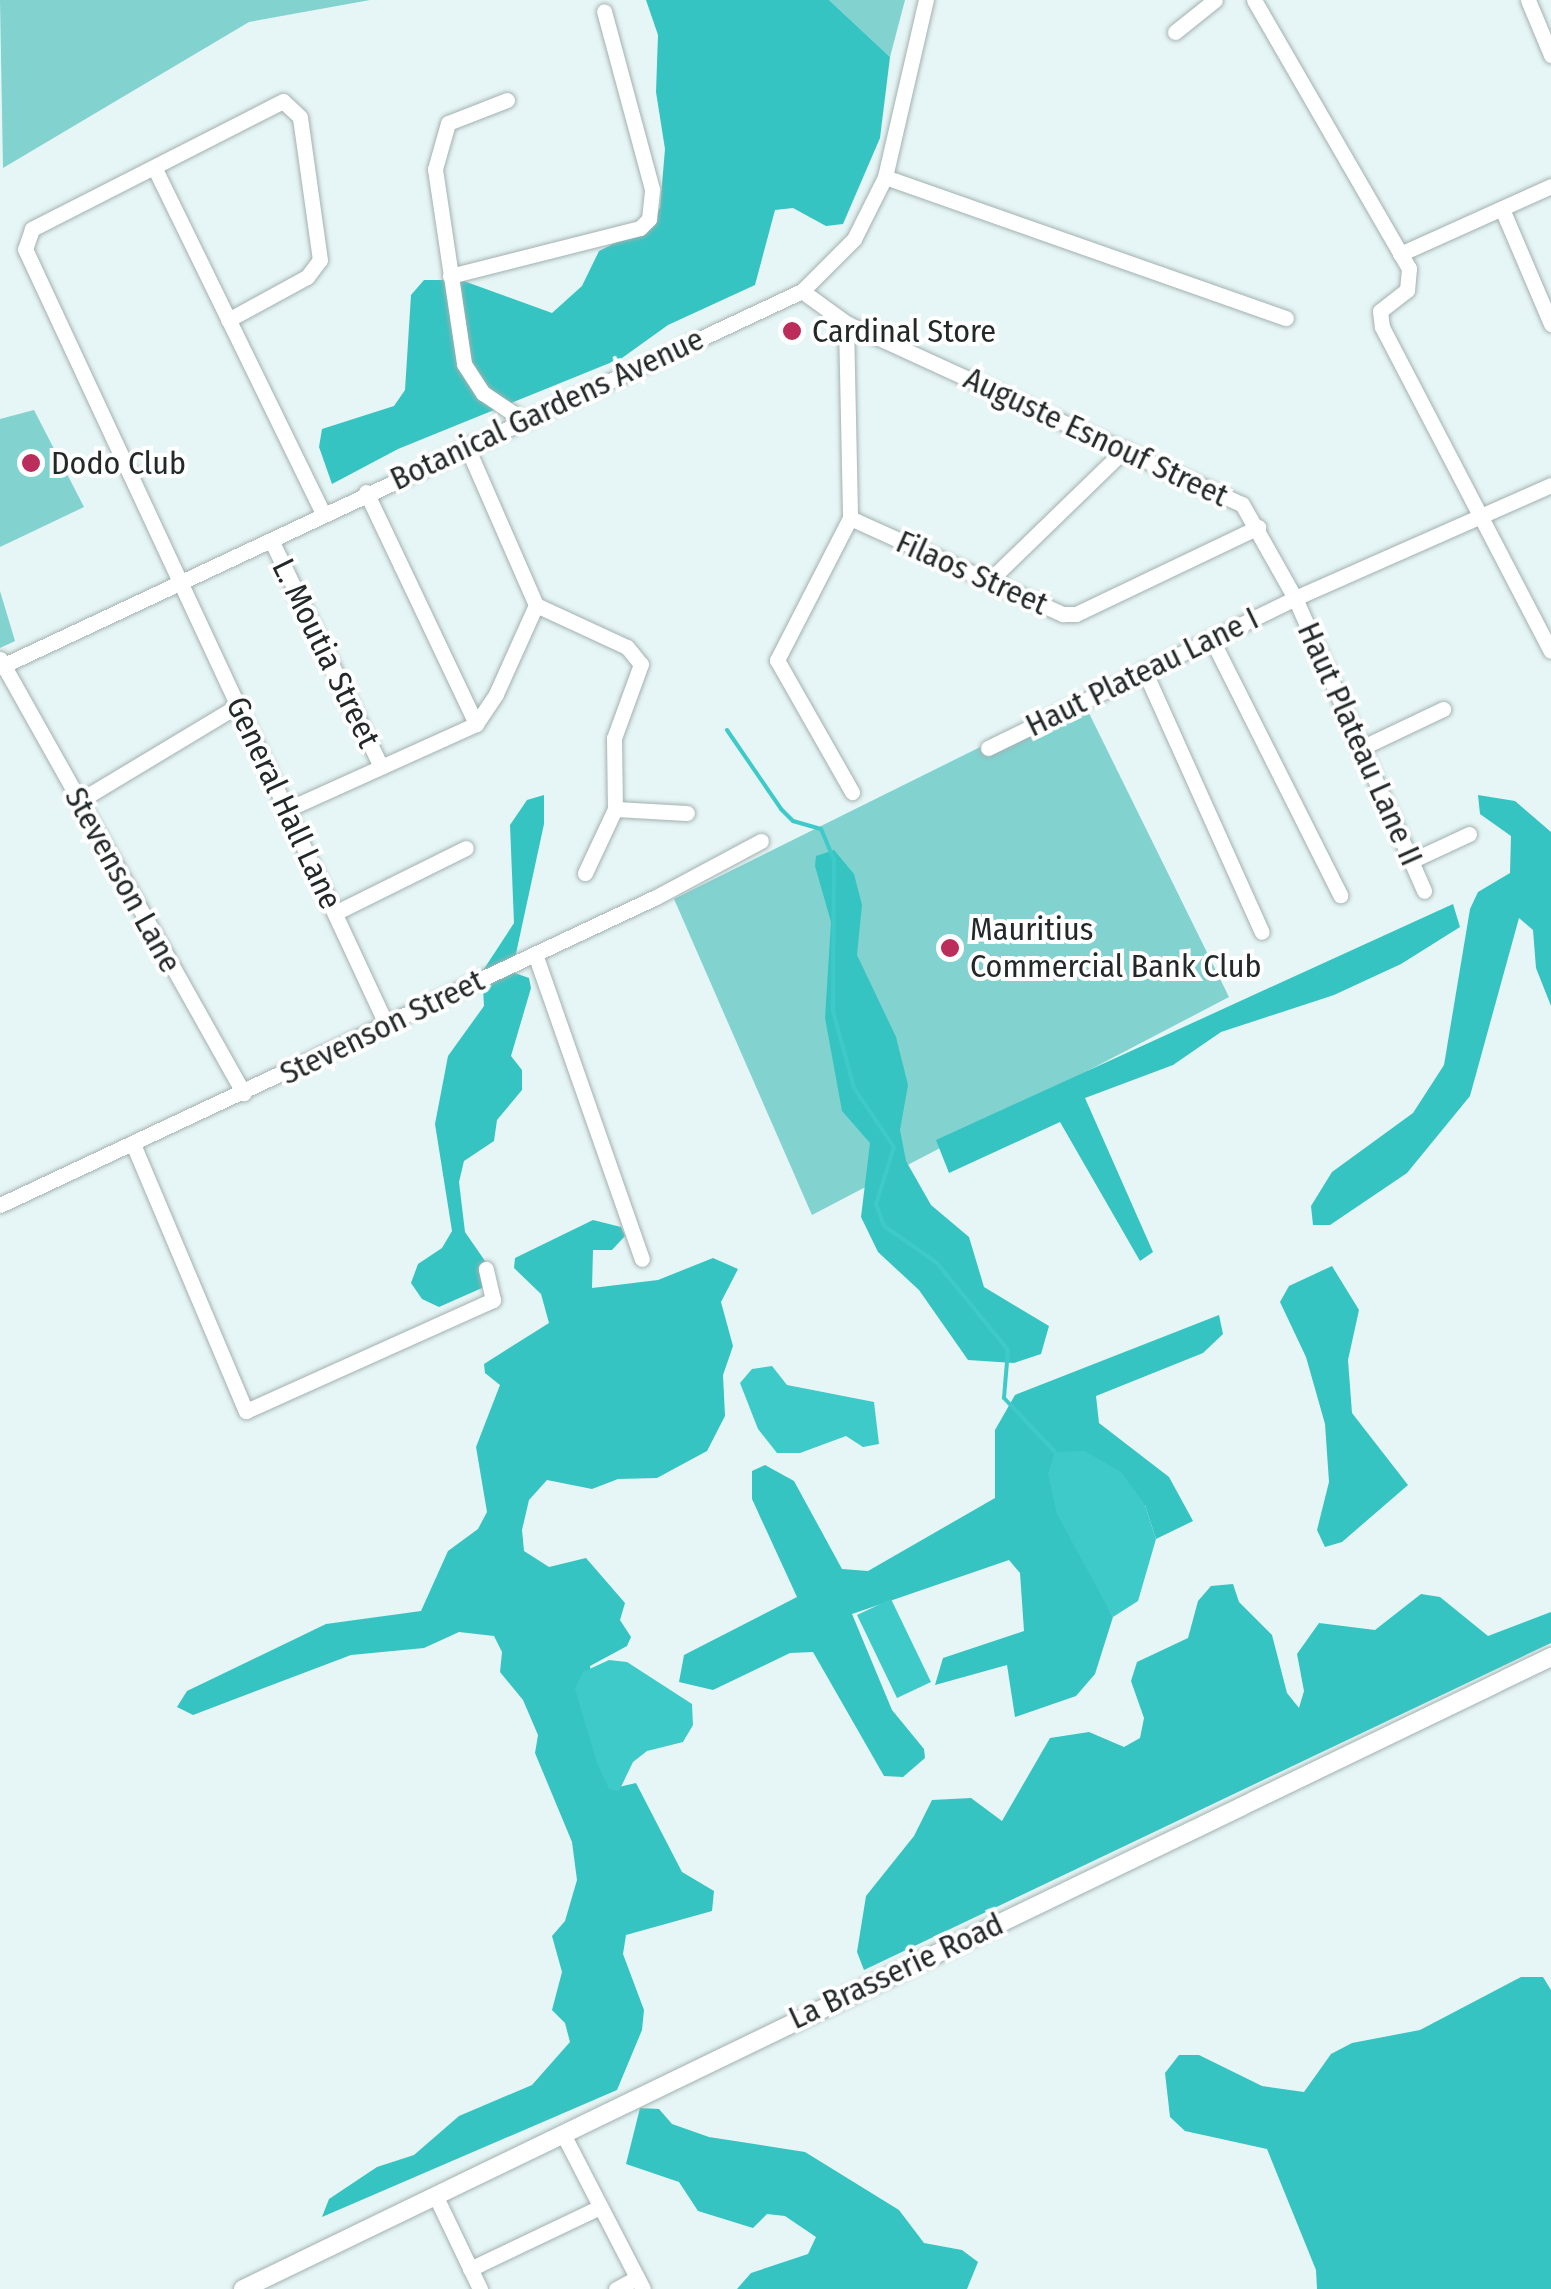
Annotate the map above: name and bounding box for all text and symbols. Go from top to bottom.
place label: Cardinal Store [812,312,996,350]
street label: Botanical Gardens Avenue [384,319,710,499]
marker: Cardinal Store [781,320,803,342]
street label: Auguste Esnouf Street [958,359,1234,515]
place label: Dodo Club [51,444,186,482]
marker: Dodo Club [20,452,42,474]
street label: Filaos Street [890,523,1054,623]
street label: L. Moutia Street [264,552,388,754]
street label: Haut Plateau Lane I [1020,599,1264,745]
street label: Haut Plateau Lane II [1289,616,1431,872]
street label: General Hall Lane [218,691,350,915]
street label: Stevenson Lane [56,781,190,979]
place label: Mauritius Commercial Bank Club [970,911,1261,986]
marker: Mauritius Commercial Bank Club [939,937,961,959]
street label: Stevenson Street [274,961,490,1093]
street label: La Brasserie Road [783,1905,1009,2037]

